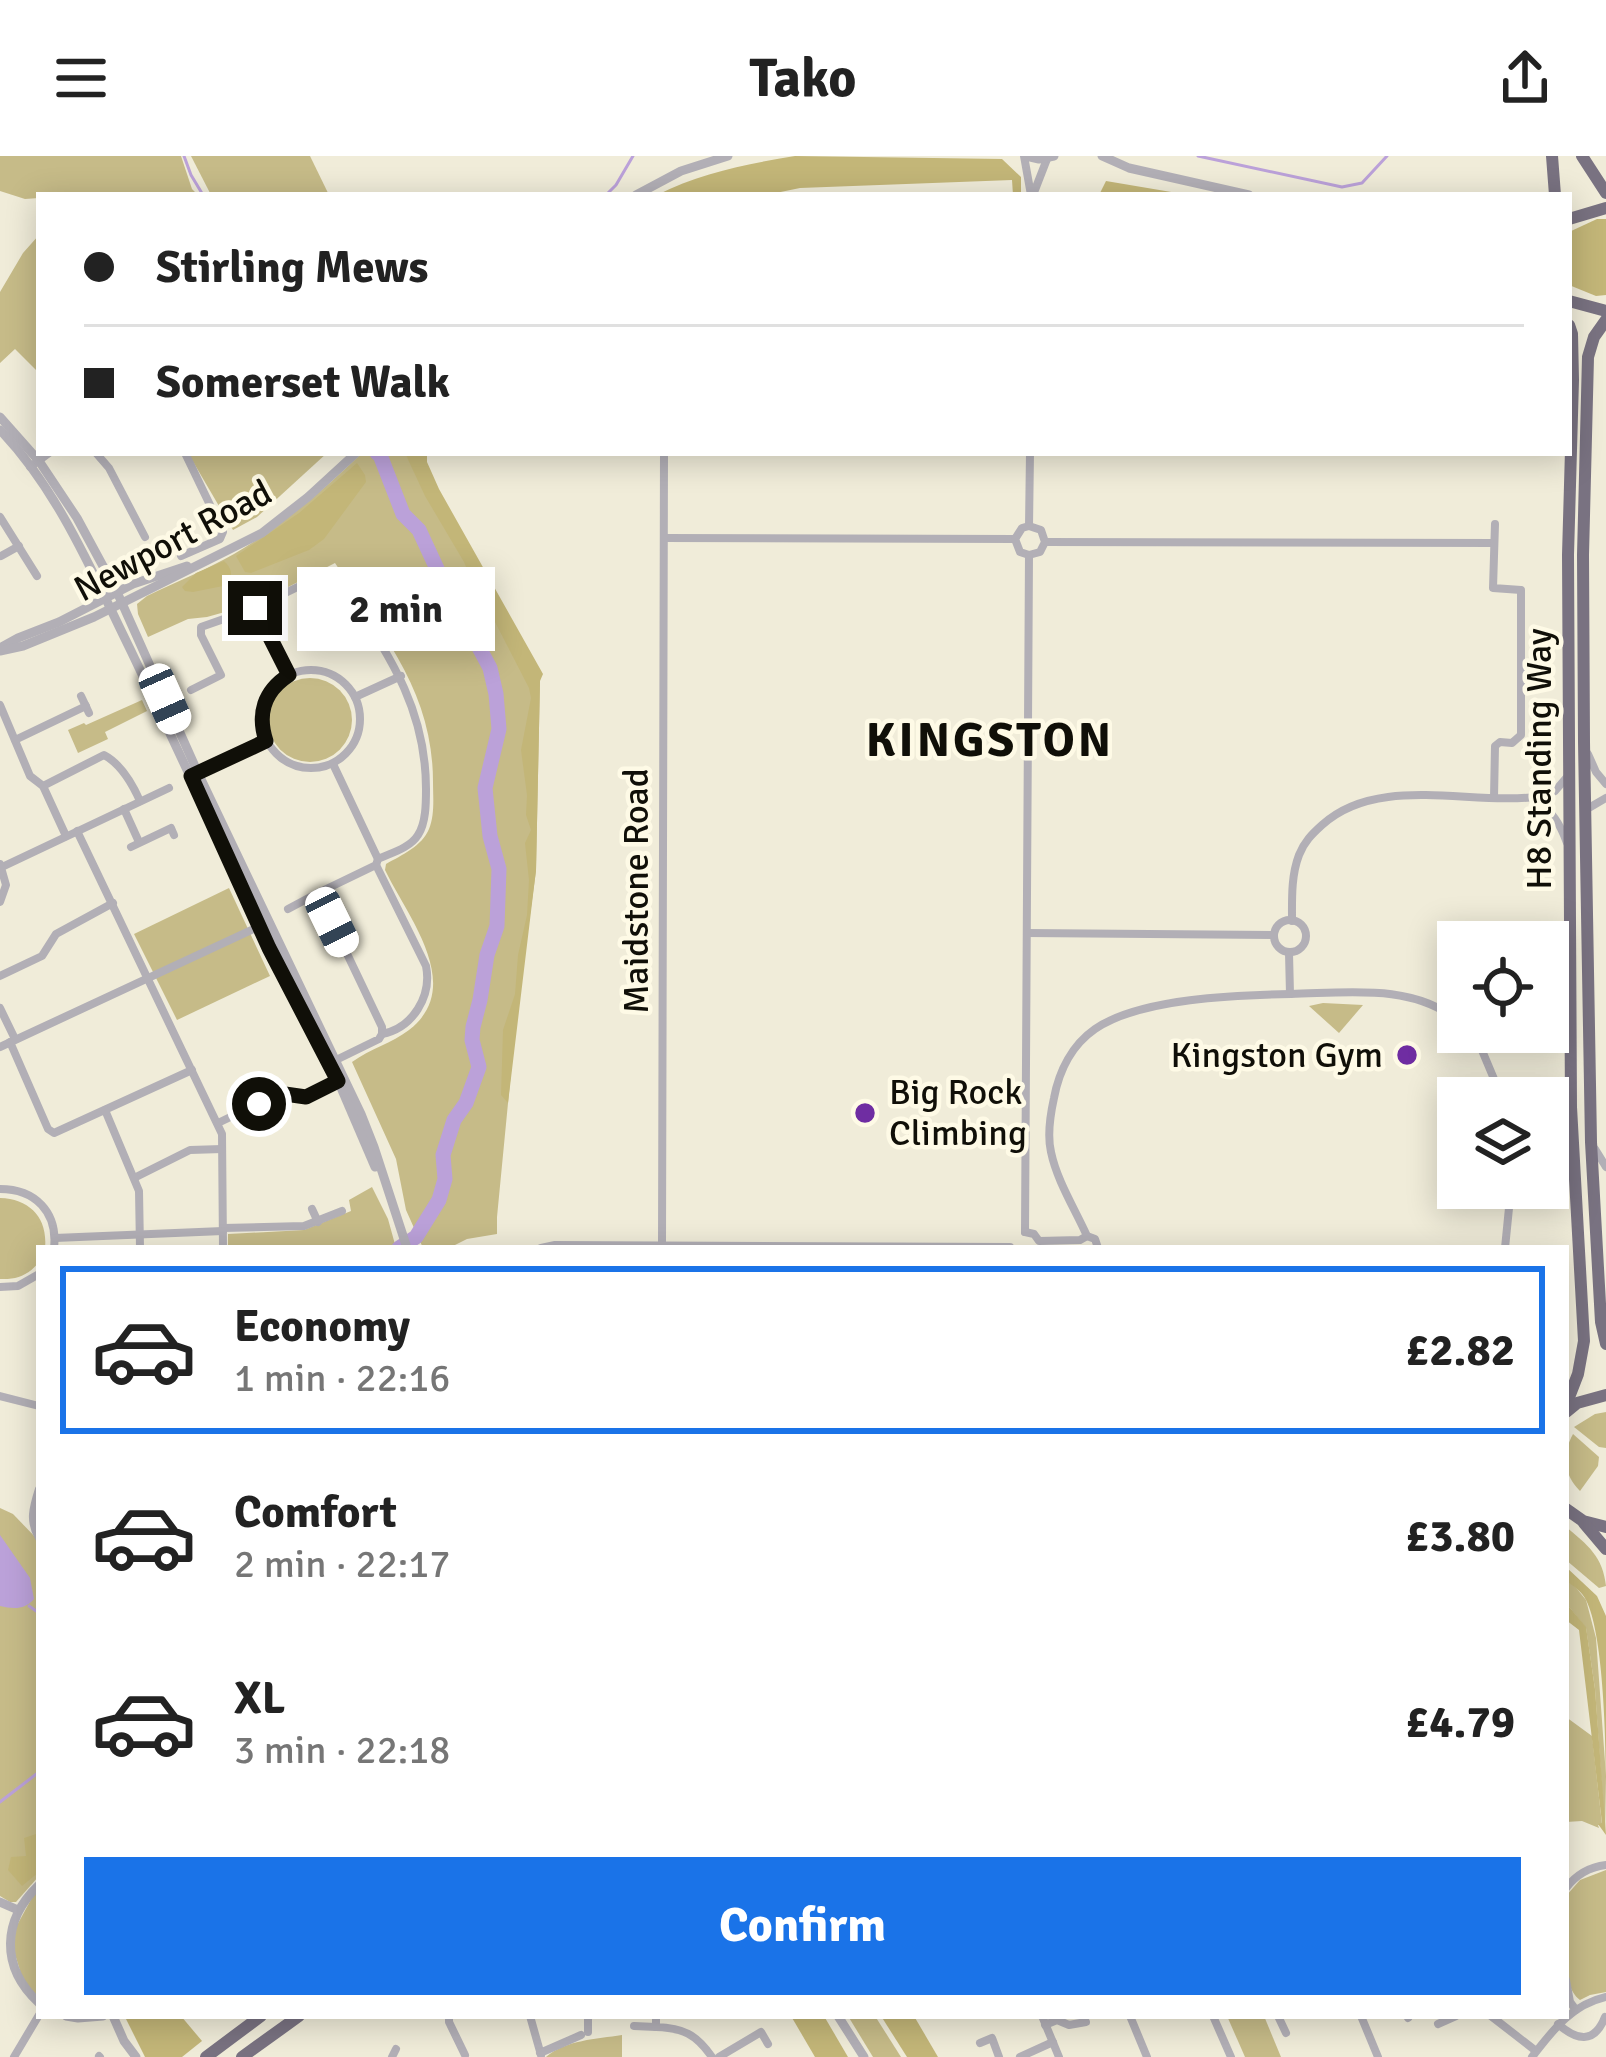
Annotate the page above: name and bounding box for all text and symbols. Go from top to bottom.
icon: menu [48,45,114,111]
text: Tako [750,45,856,112]
icon: share [1492,45,1558,111]
text: Stirling Mews [156,240,428,295]
text: Somerset Walk [156,355,450,410]
street label: Newport Road [66,470,280,612]
callout: 2 min [297,566,495,650]
route end [228,581,282,635]
text: 2 min [349,585,443,633]
street label: H8 Standing Way [1517,628,1562,890]
car [134,659,196,739]
district label: KINGSTON [866,711,1114,770]
street label: Maidstone Road [614,768,659,1014]
car [300,882,364,962]
map controls [1437,921,1569,1209]
button: locate [1437,921,1569,1053]
place label: Kingston Gym [1170,1033,1383,1078]
marker: Kingston Gym [1394,1042,1420,1068]
place label: Big Rock Climbing [889,1070,1027,1156]
route start [232,1077,286,1131]
button: layers [1437,1077,1569,1209]
marker: Big Rock Climbing [852,1100,878,1126]
icon: car [90,1296,198,1404]
text: Economy [234,1299,410,1354]
text: £2.82 [1405,1323,1515,1378]
text: 1 min · 22:16 [234,1354,450,1402]
icon: car [90,1482,198,1590]
text: Comfort [234,1485,397,1540]
text: £3.80 [1405,1509,1515,1564]
text: 2 min · 22:17 [234,1540,450,1588]
icon: car [90,1668,198,1776]
text: XL [234,1671,285,1726]
text: £4.79 [1405,1695,1515,1750]
text: 3 min · 22:18 [234,1726,450,1774]
button: Confirm [84,1857,1521,1995]

